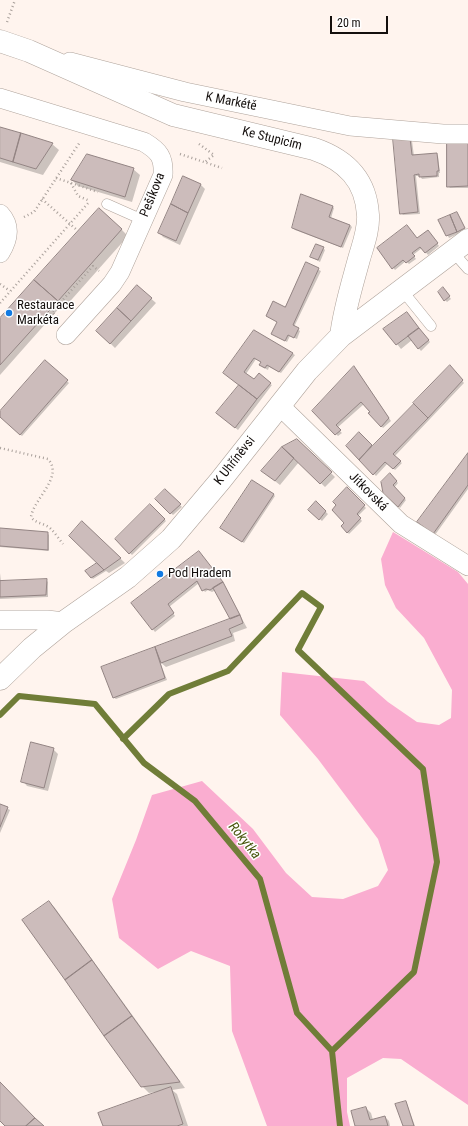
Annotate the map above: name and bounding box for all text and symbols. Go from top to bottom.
scale bar [332,8,390,34]
text: 20 m [337,16,361,30]
street label: K Markétě [204,89,258,115]
street label: Ke Stupicím [240,124,304,154]
street label: Pešíkova [137,171,169,219]
place label: Restaurace Markéta [17,298,74,329]
marker: Restaurace Markéta [4,308,14,318]
street label: K Uhříněvsi [211,434,259,488]
street label: Jitkovská [345,469,391,515]
place label: Pod Hradem [168,566,231,582]
marker: Pod Hradem [155,569,165,579]
water label: Rokytka [224,819,264,863]

